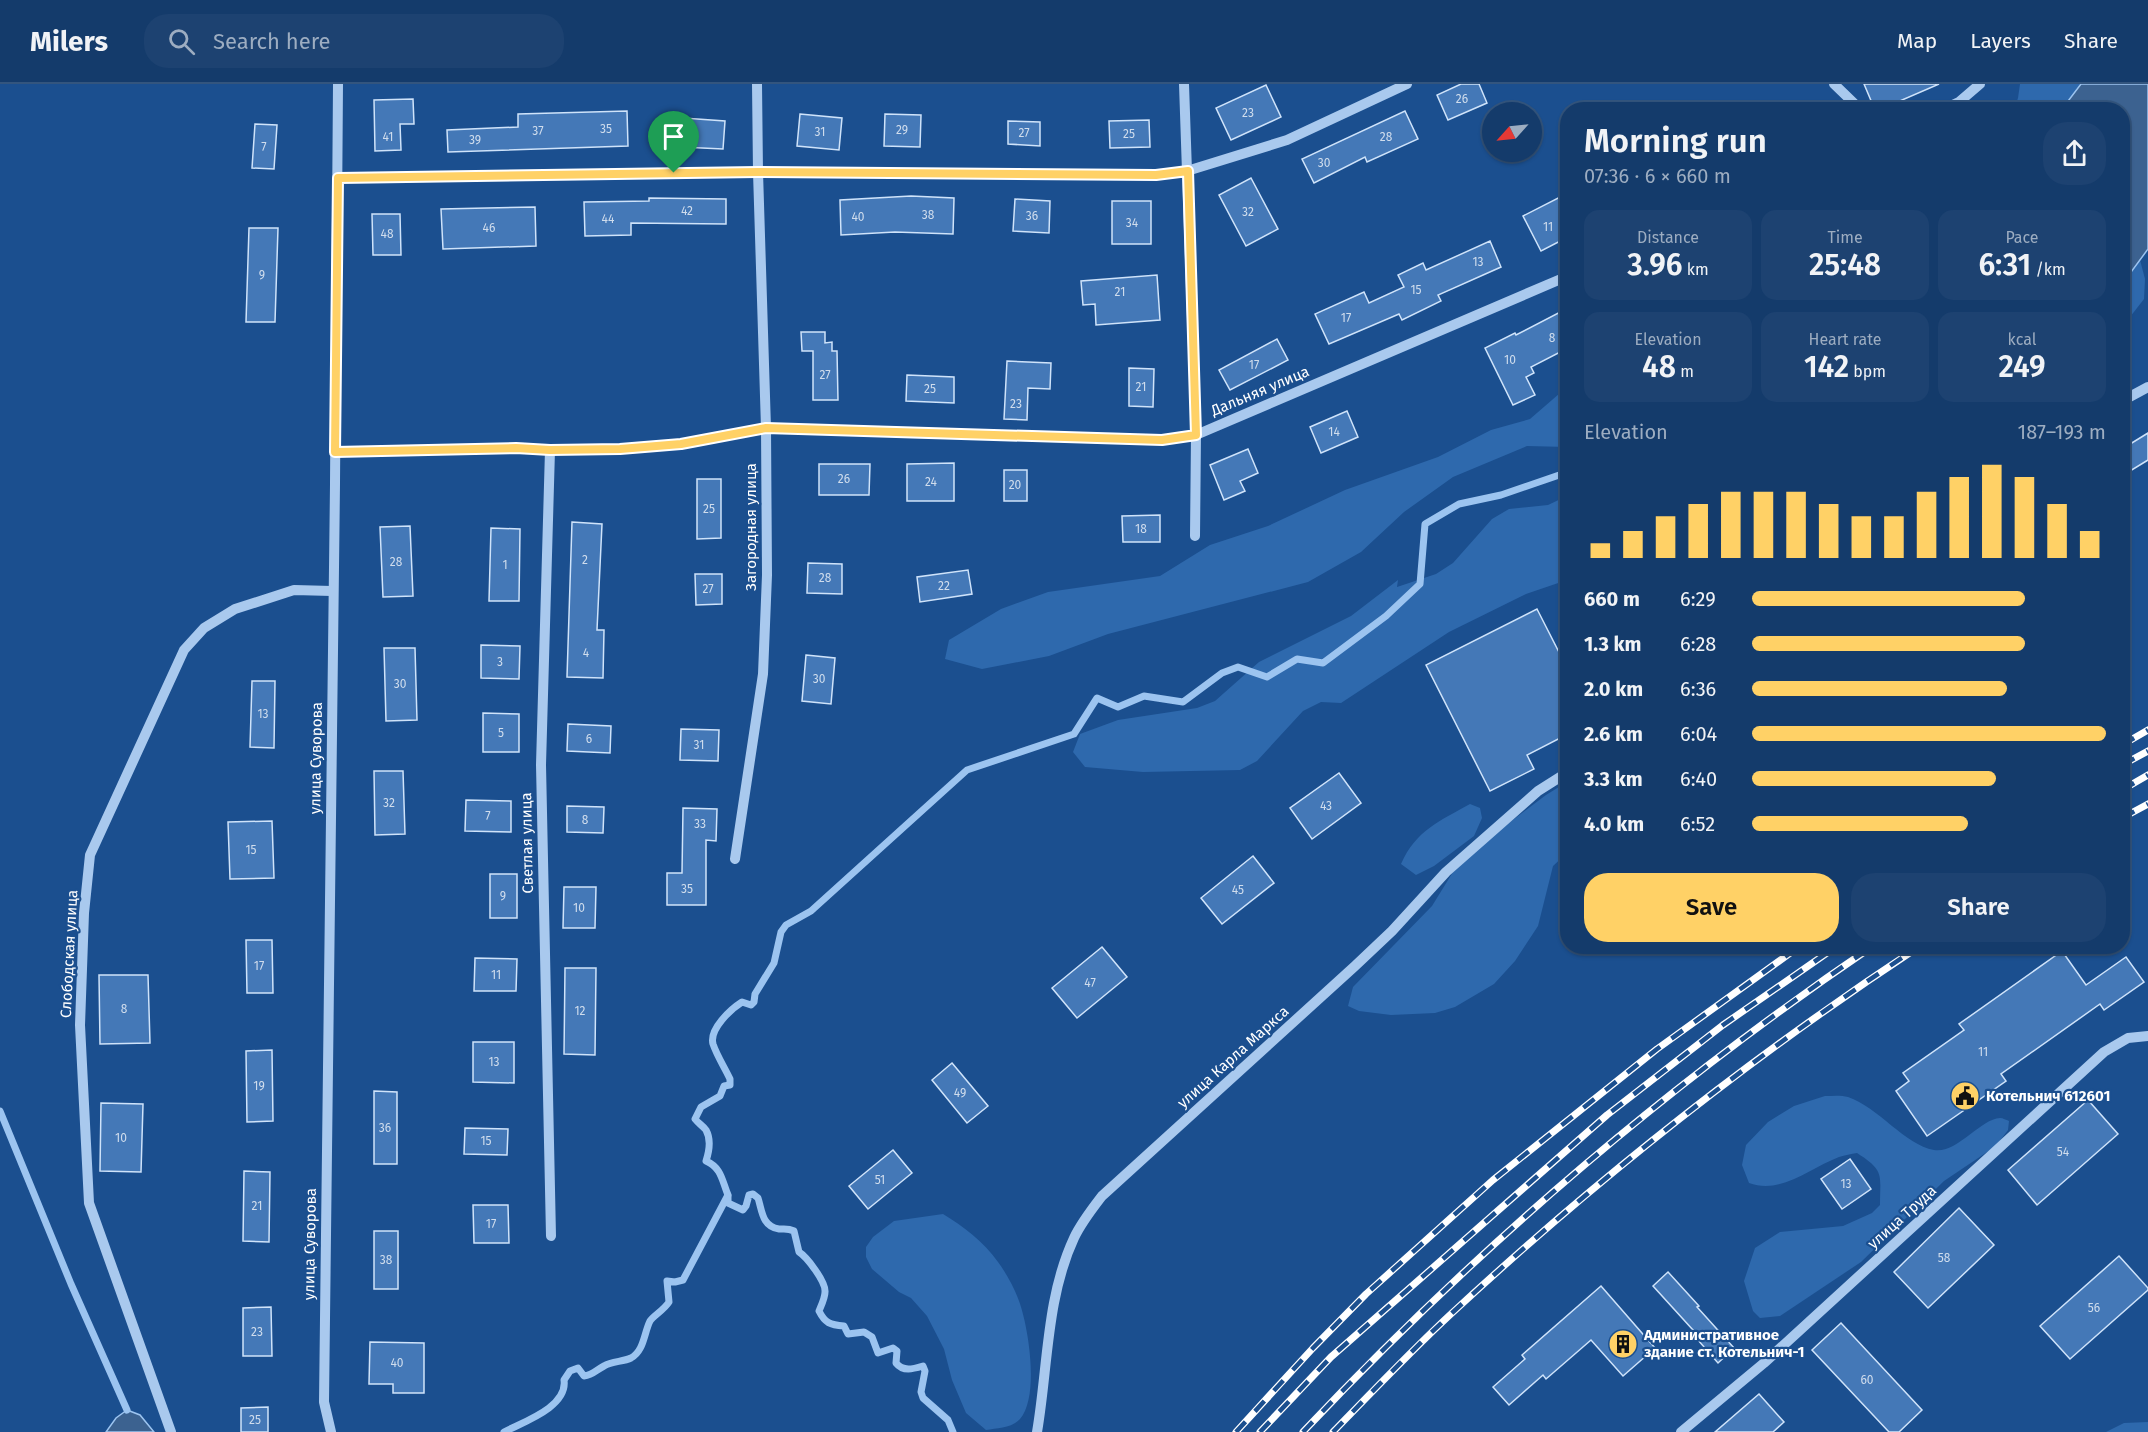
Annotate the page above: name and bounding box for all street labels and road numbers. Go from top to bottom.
street label: Дальняя улица [1207,362,1312,420]
street label: Загородная улица [742,463,760,591]
street label: улица Суворова [306,702,326,814]
street label: Светлая улица [517,792,537,894]
street label: Слободская улица [57,889,81,1019]
street label: улица Карла Маркса [1174,1002,1292,1112]
street label: улица Труда [1864,1181,1940,1253]
street label: улица Суворова [300,1188,320,1300]

